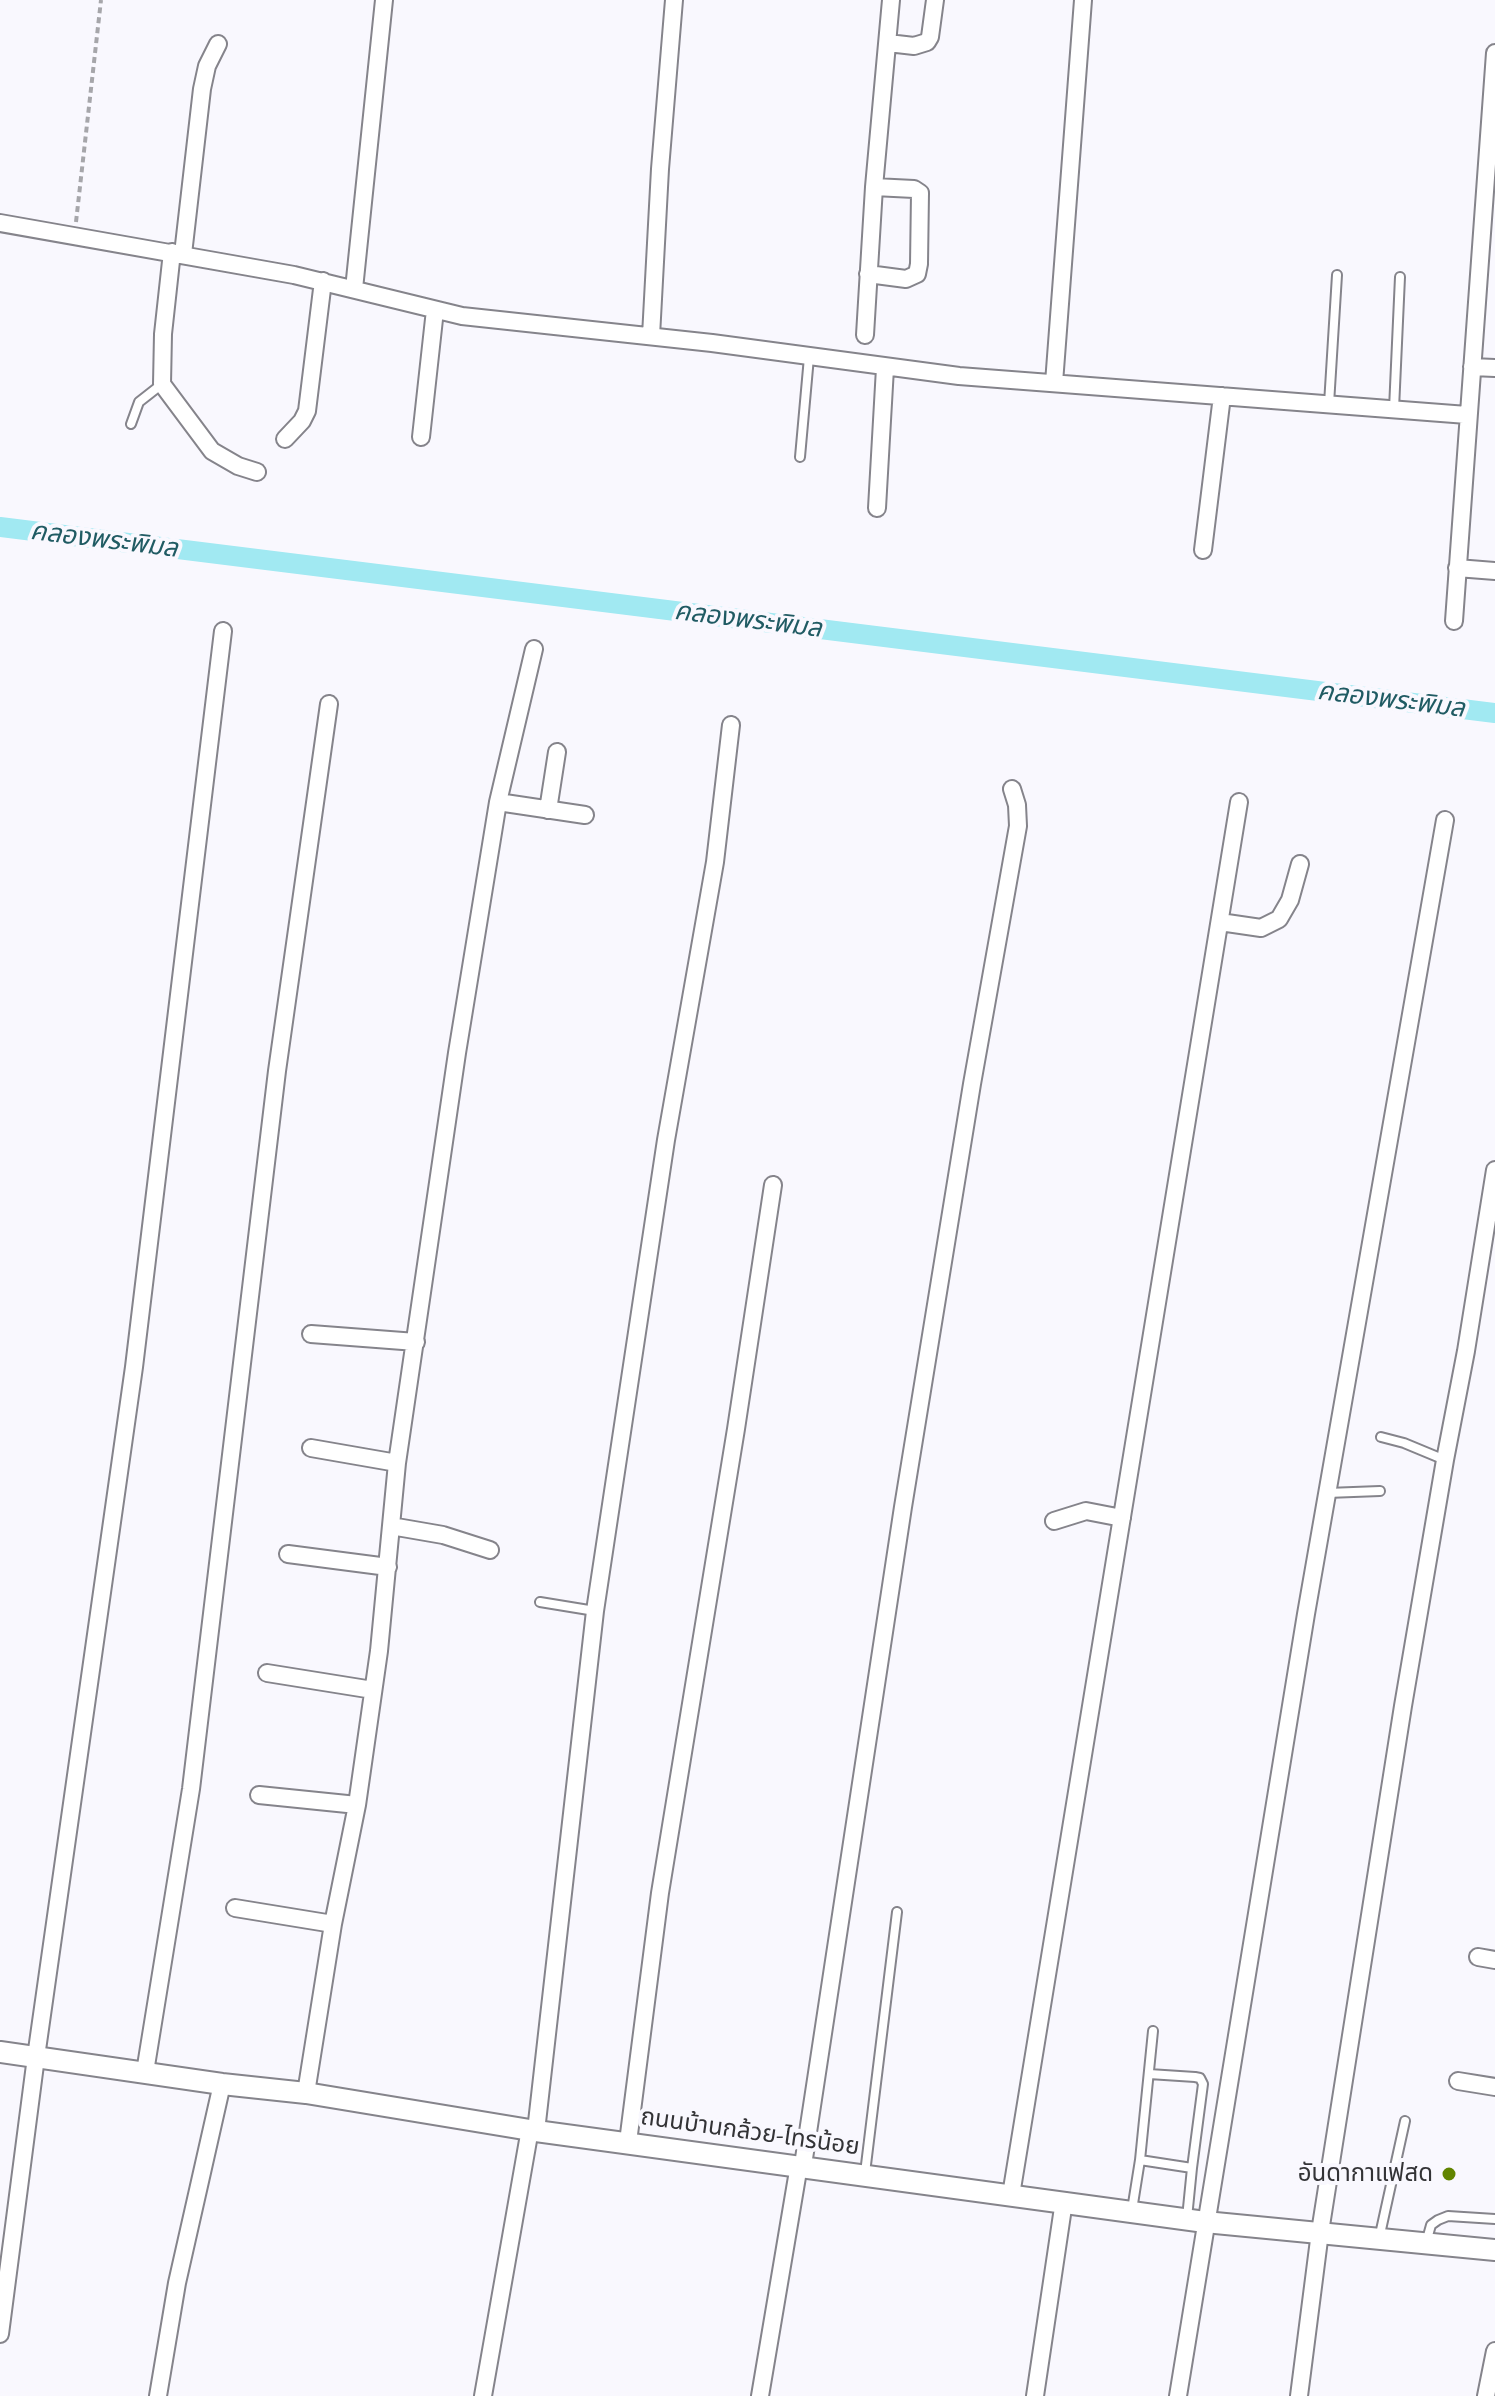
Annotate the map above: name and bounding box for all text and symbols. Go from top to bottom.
water label: คลองพระพิมล [29,515,179,565]
water label: คลองพระพิมล [673,595,823,645]
water label: คลองพระพิมล [1316,675,1466,725]
street label: ถนนบ้านกล้วย-ไทรน้อย [639,2102,861,2162]
place label: อันดากาแฟสด [1298,2160,1433,2188]
marker: อันดากาแฟสด [1440,2165,1458,2183]

